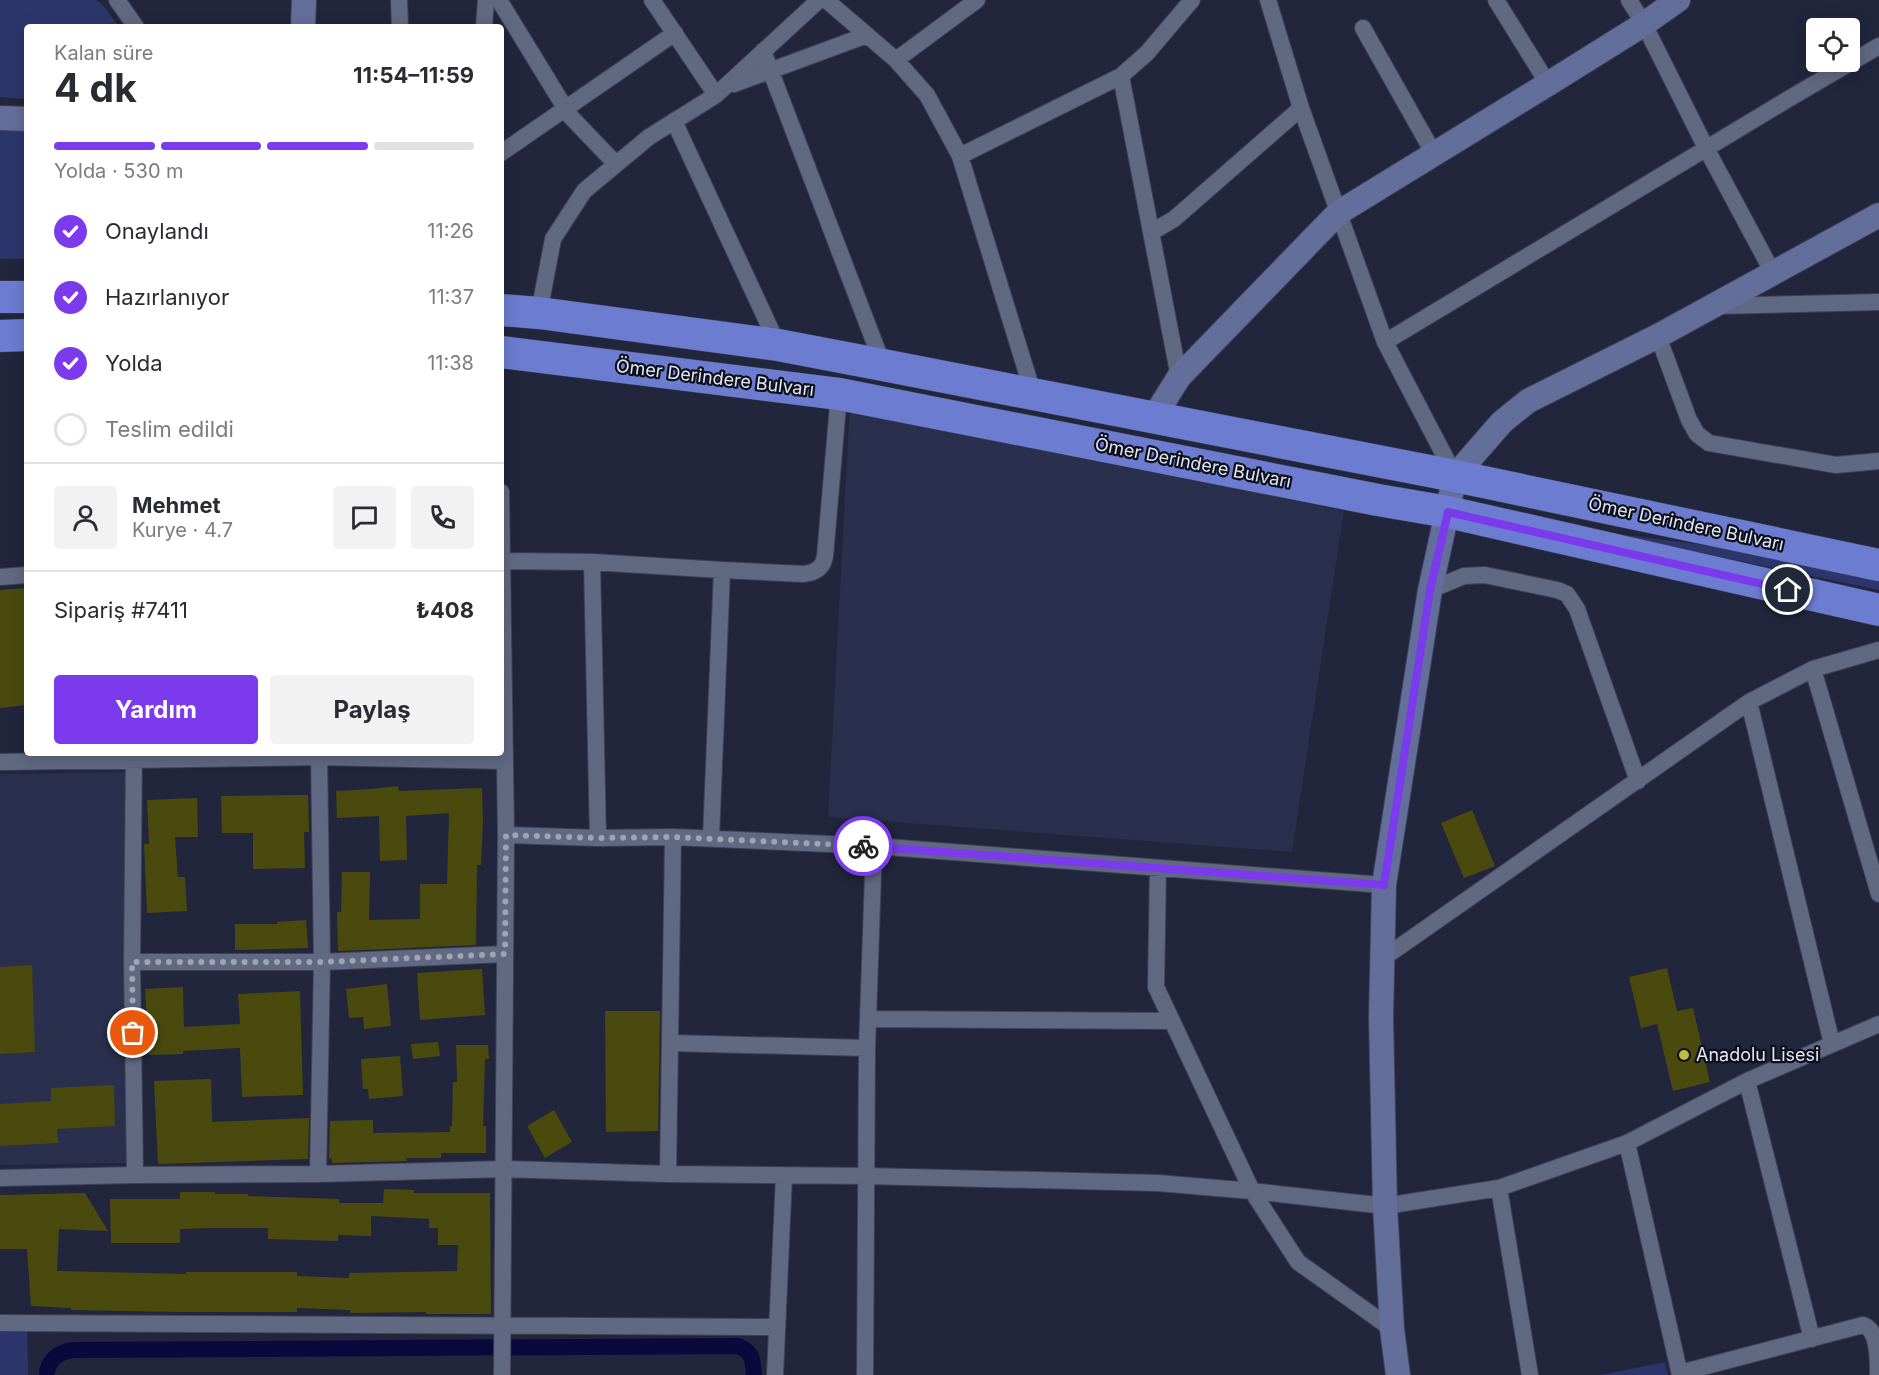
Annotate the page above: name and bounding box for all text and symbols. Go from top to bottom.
map controls [1806,18,1860,72]
button: locate [1806,18,1860,72]
text: Kalan süre [54,41,153,65]
text: 11:54–11:59 [353,62,474,88]
text: 4 dk [54,64,137,111]
text: Yolda · 530 m [54,159,184,183]
icon: check [54,215,87,248]
text: Onaylandı [105,218,209,244]
text: 11:26 [427,219,474,243]
icon: check [54,281,87,314]
text: Hazırlanıyor [105,284,229,310]
text: 11:37 [428,285,474,309]
icon: check [54,347,87,380]
text: Yolda [105,350,163,376]
text: 11:38 [427,351,474,375]
street label: Ömer Derindere Bulvarı [615,354,815,400]
text: Teslim edildi [105,416,234,442]
street label: Ömer Derindere Bulvarı [1093,432,1293,492]
button: person [54,486,117,549]
button: chat [333,486,396,549]
button: phone [411,486,474,549]
text: Mehmet [132,492,221,518]
street label: Ömer Derindere Bulvarı [1586,492,1786,555]
text: Kurye · 4.7 [132,518,233,542]
pin [1762,564,1813,615]
icon: home [1771,573,1804,606]
text: Sipariş #7411 [54,597,188,623]
text: ₺408 [416,597,474,623]
button: Yardım [54,675,258,744]
button: Paylaş [270,675,474,744]
courier [833,816,893,876]
icon: bike [847,830,880,863]
pin [107,1007,158,1058]
icon: bag [116,1016,149,1049]
place label: Anadolu Lisesi [1696,1044,1819,1065]
marker: Anadolu Lisesi [1677,1048,1691,1062]

